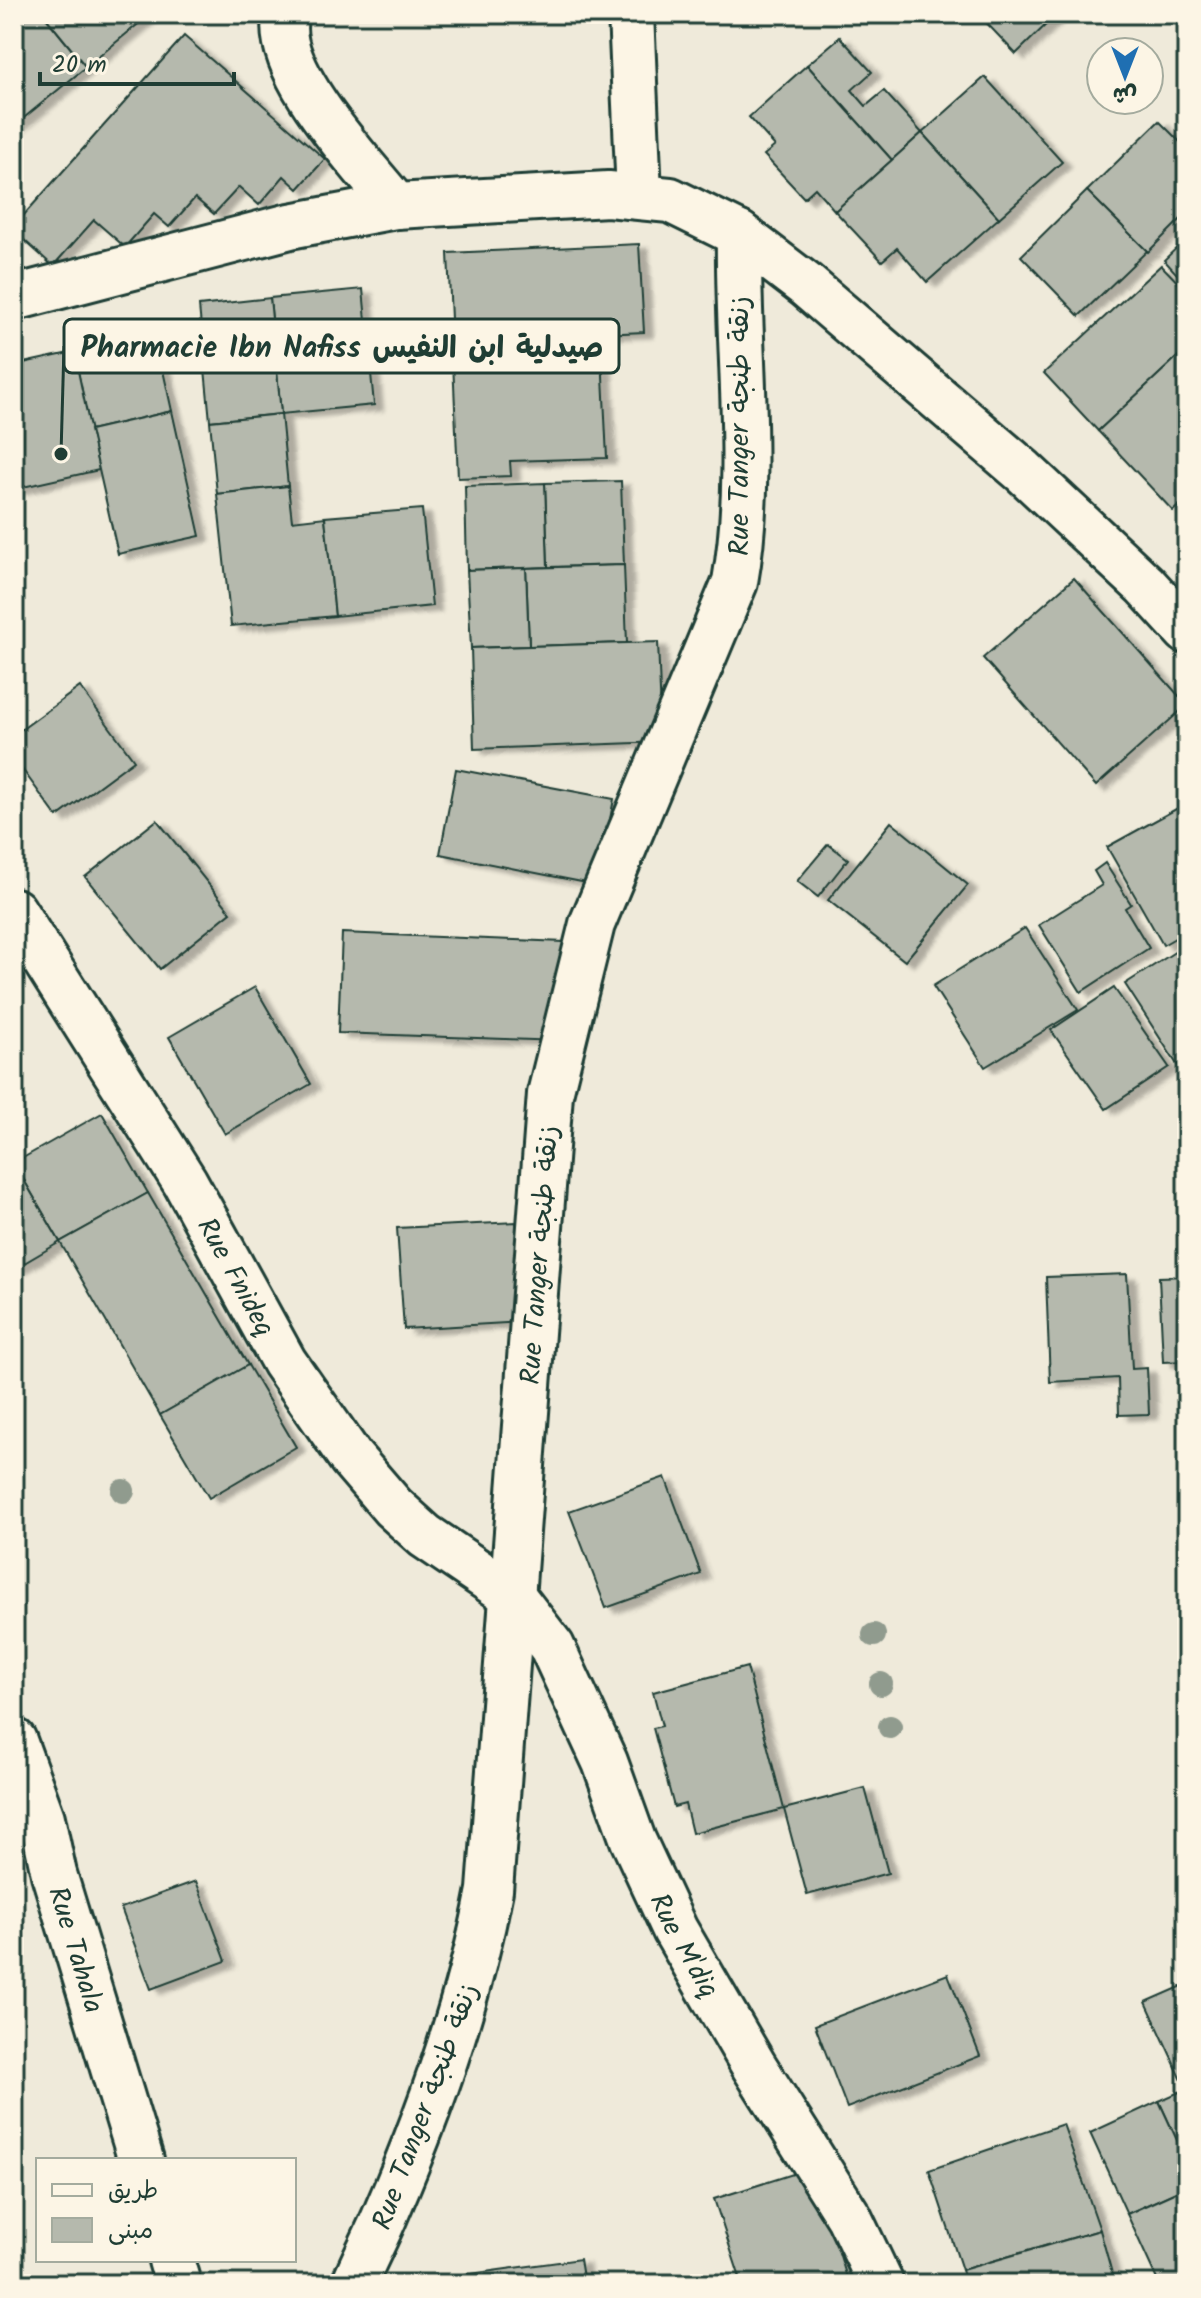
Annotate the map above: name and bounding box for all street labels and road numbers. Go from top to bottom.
street label: Rue Tanger زنقة طنجة [718,296,763,556]
street label: Rue Tanger زنقة طنجة [509,1124,572,1386]
street label: Rue Fnideq [184,1210,286,1345]
street label: Rue Tahala [34,1881,115,2019]
street label: Rue M'diq [636,1886,730,2007]
street label: Rue Tanger زنقة طنجة [361,1977,492,2237]

